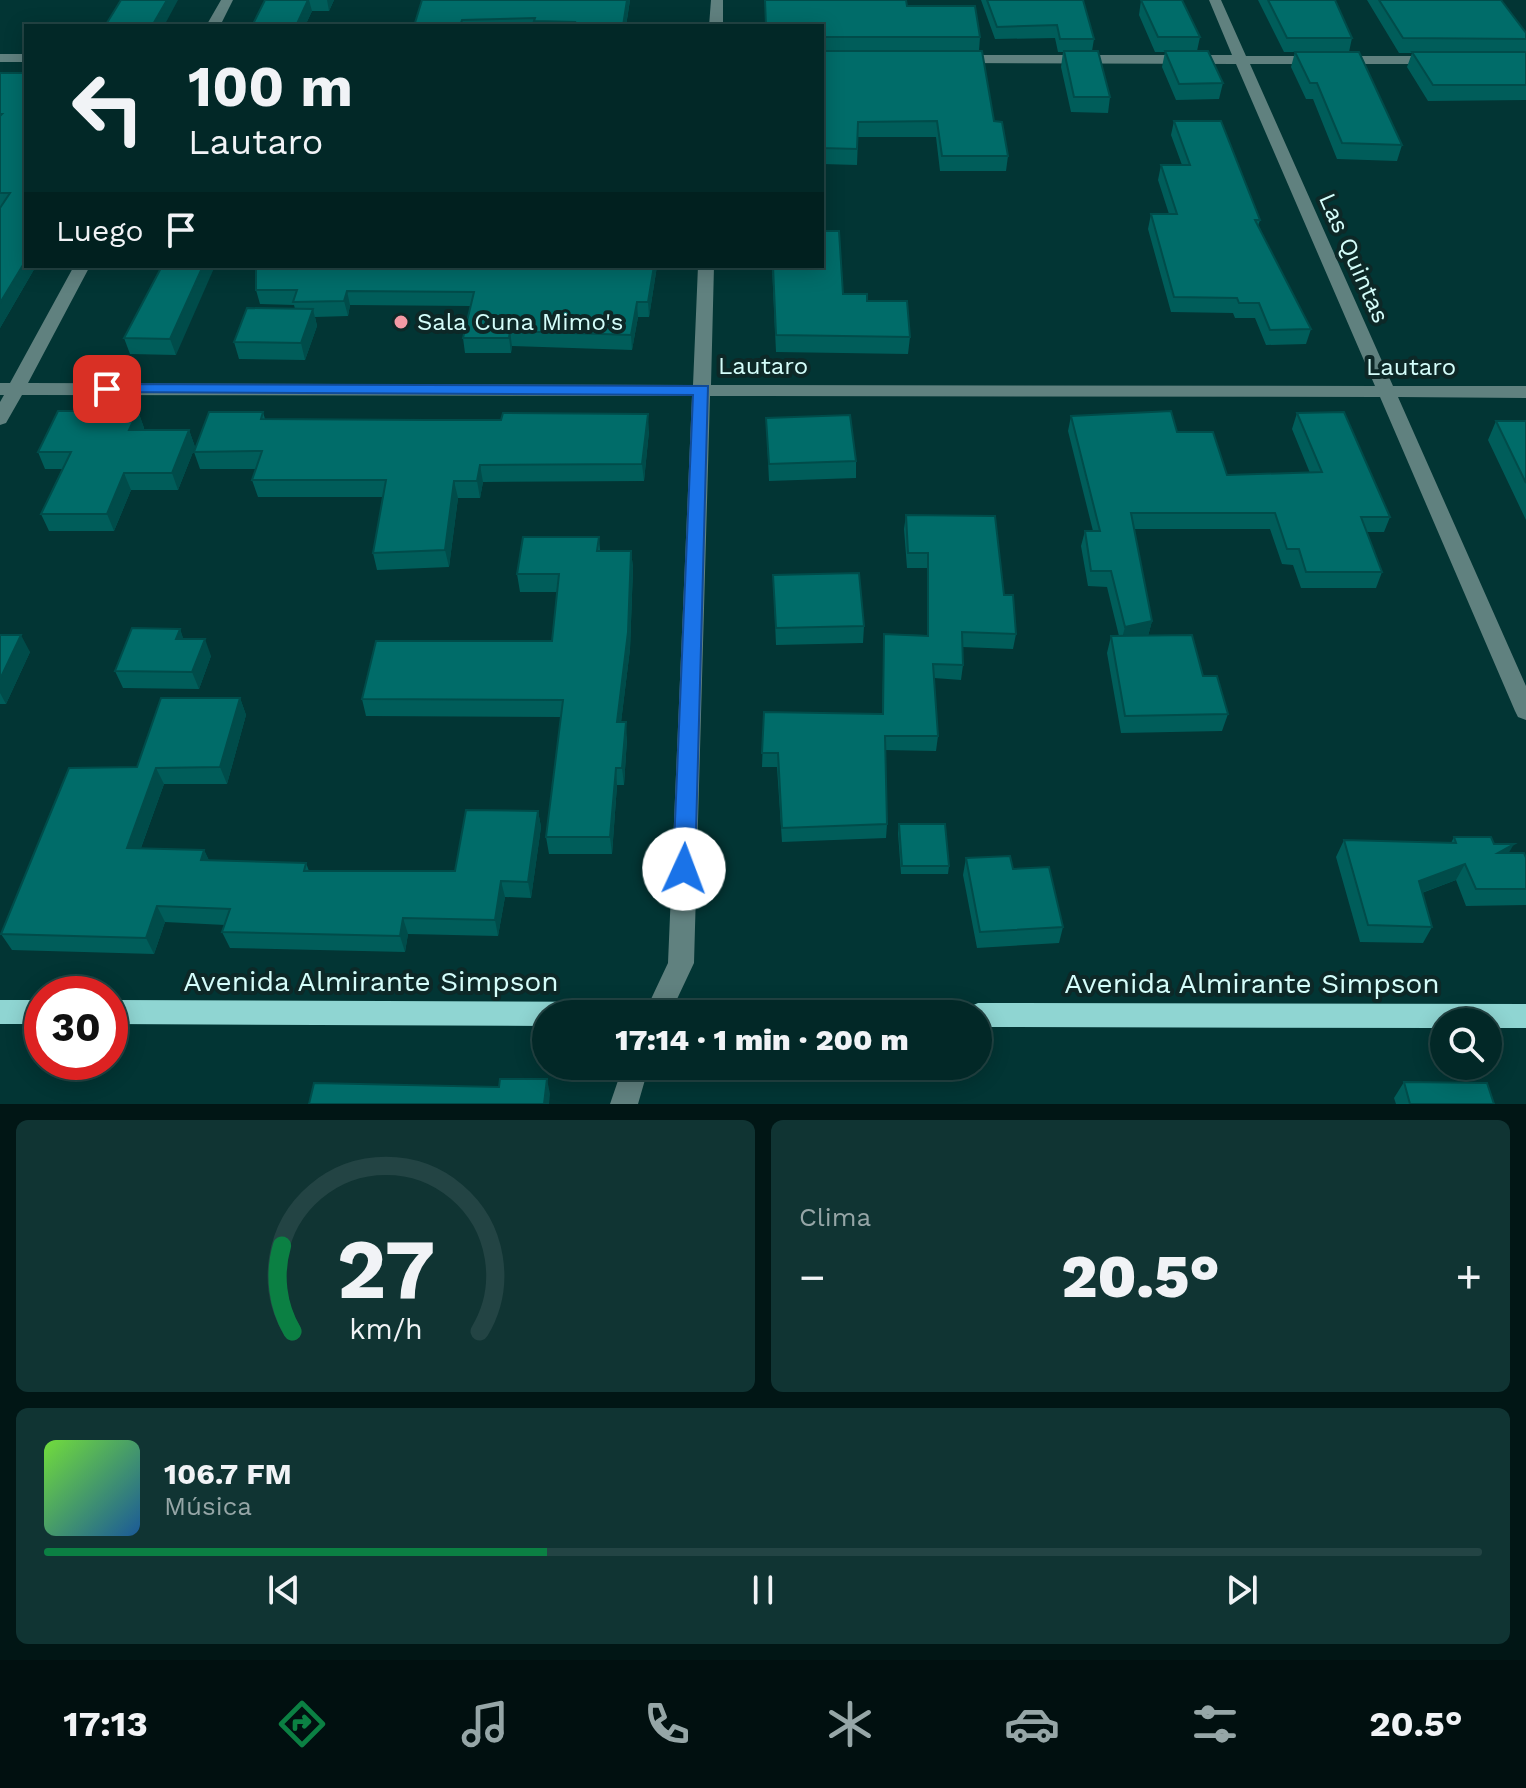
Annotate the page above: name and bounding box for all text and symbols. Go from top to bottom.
text: 100 m [188,54,353,120]
icon: left [56,56,160,160]
text: Lautaro [188,121,323,163]
street label: Las Quintas [1313,189,1395,327]
icon: arrive [159,208,203,252]
text: Luego [56,213,143,248]
place label: Sala Cuna Mimo's [417,308,623,336]
marker: Sala Cuna Mimo's [392,313,410,331]
street label: Lautaro [718,352,808,380]
street label: Lautaro [1366,353,1456,381]
pin [73,355,141,423]
icon: arrive [85,367,129,411]
position arrow [642,827,726,911]
street label: Avenida Almirante Simpson [183,965,559,998]
street label: Avenida Almirante Simpson [1064,967,1440,1000]
speed limit sign: 30 [24,976,128,1080]
map controls [1430,1008,1502,1080]
button: search [1430,1008,1502,1080]
text: 17:14 · 1 min · 200 m [615,1022,909,1057]
text: Clima [799,1202,871,1232]
text: 27 [336,1221,435,1318]
text: 20.5° [1061,1241,1220,1312]
text: − [799,1251,826,1303]
text: + [1455,1251,1482,1303]
text: km/h [349,1312,422,1346]
text: 106.7 FM [164,1456,292,1491]
text: Música [164,1491,252,1521]
icon: previous [262,1568,306,1612]
icon: pause [741,1568,785,1612]
icon: next [1220,1568,1264,1612]
icon: directions [274,1696,330,1752]
icon: music [457,1696,513,1752]
icon: phone [639,1696,695,1752]
icon: climate [822,1696,878,1752]
icon: car [1004,1696,1060,1752]
icon: filters [1187,1696,1243,1752]
text: 17:13 [63,1703,148,1745]
text: 20.5° [1369,1703,1463,1745]

